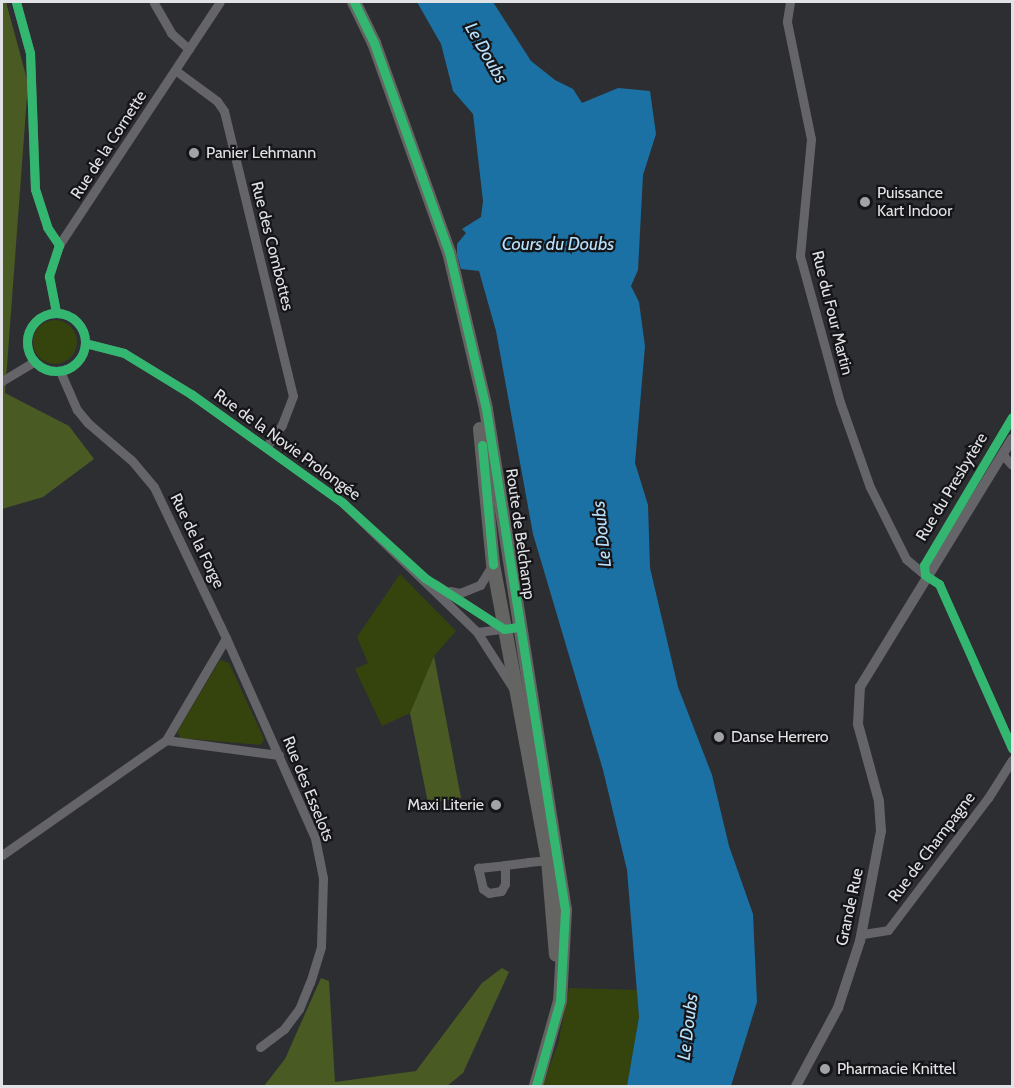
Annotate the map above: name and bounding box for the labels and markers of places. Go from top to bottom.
place label: Panier Lehmann [206,143,316,163]
marker: Panier Lehmann [187,146,201,160]
place label: Puissance Kart Indoor [877,183,952,221]
marker: Puissance Kart Indoor [858,195,872,209]
place label: Danse Herrero [731,727,829,747]
marker: Danse Herrero [712,730,726,744]
place label: Maxi Literie [407,795,484,815]
marker: Maxi Literie [489,798,503,812]
place label: Pharmacie Knittel [837,1059,956,1079]
marker: Pharmacie Knittel [818,1062,832,1076]

